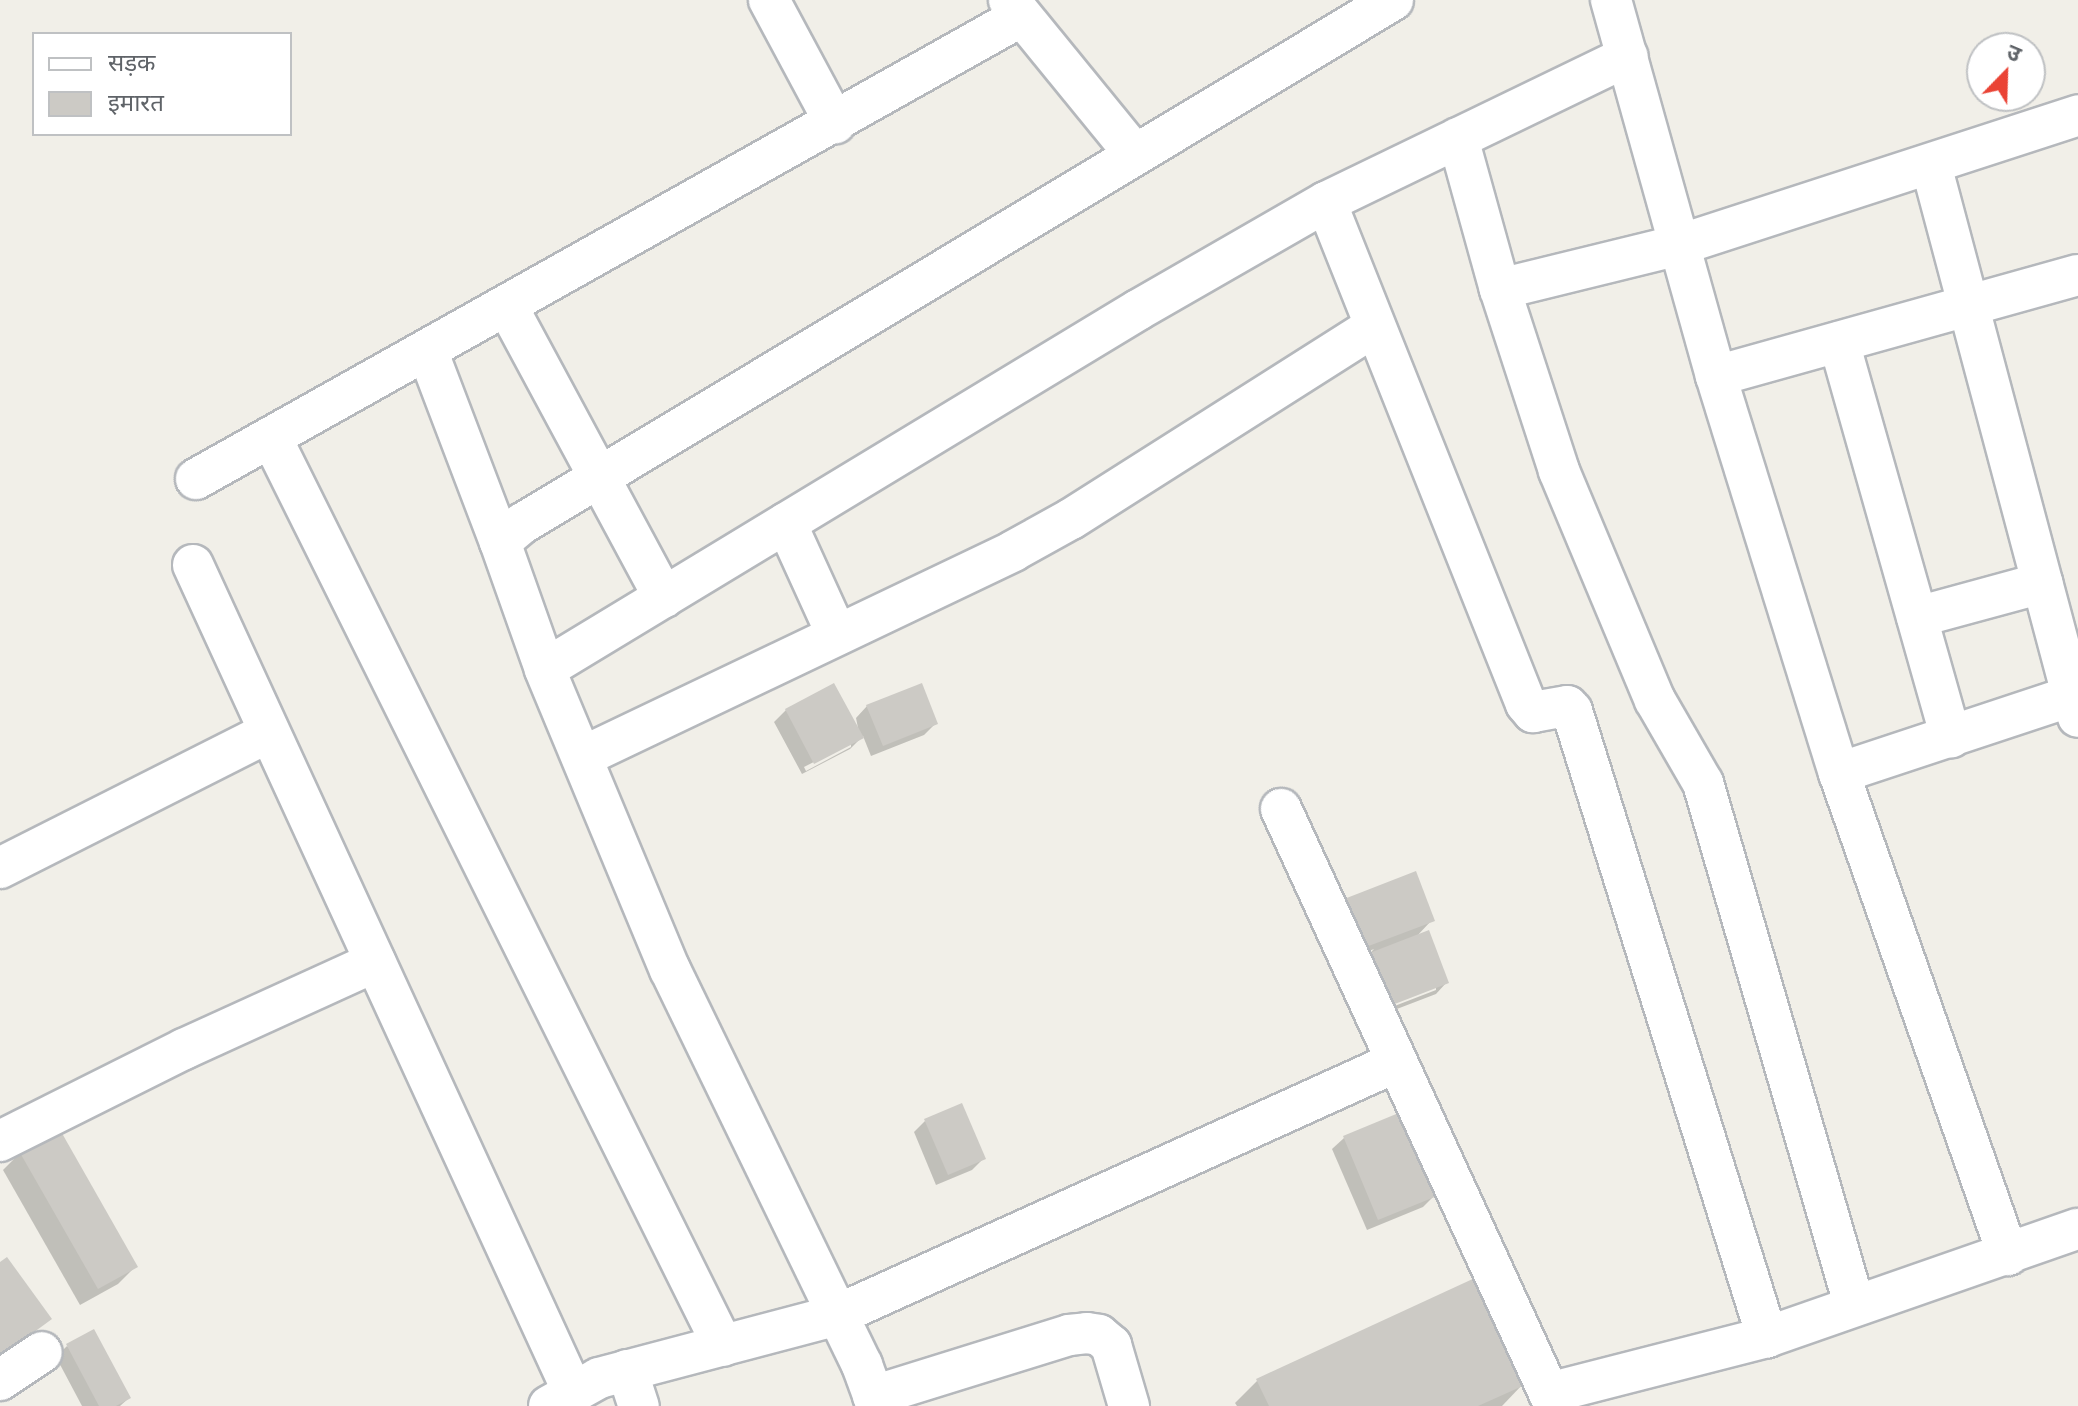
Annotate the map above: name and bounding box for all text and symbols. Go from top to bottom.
legend [32,32,292,136]
north arrow [1966,32,2046,112]
text: उ [2004,37,2026,66]
text: सड़क [108,47,156,76]
text: इमारत [108,87,164,116]

